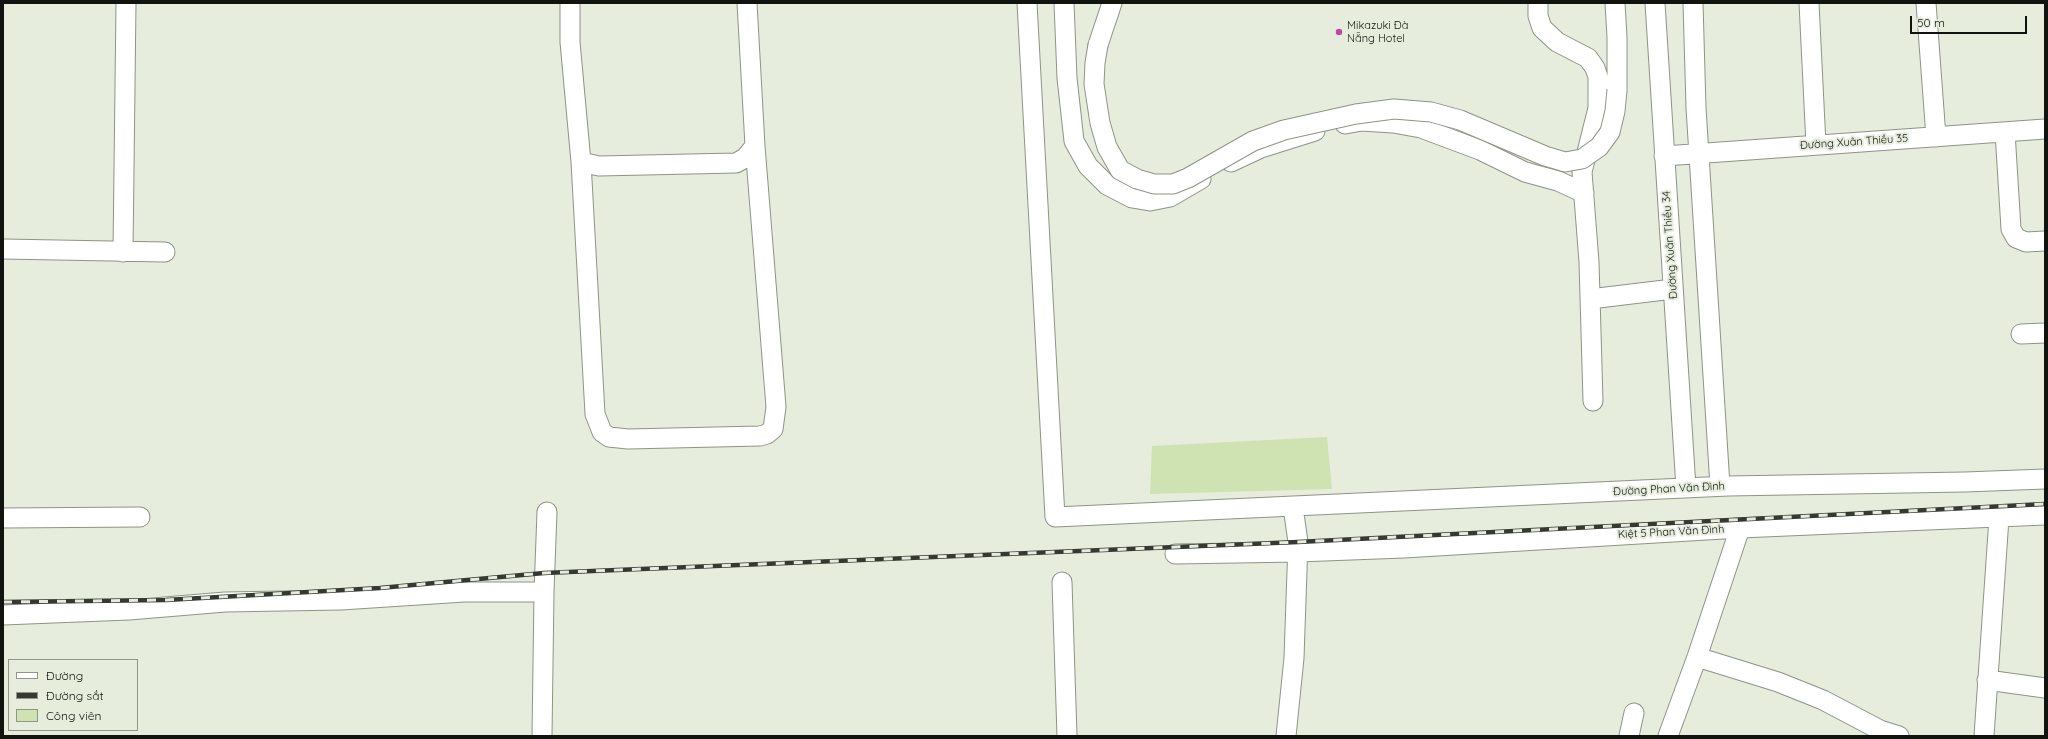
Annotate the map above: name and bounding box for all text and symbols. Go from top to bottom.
scale bar [1912,8,2029,34]
text: 50 m [1917,15,1945,30]
place label: Mikazuki Đà Nẵng Hotel [1347,19,1408,45]
marker: Mikazuki Đà Nẵng Hotel [1334,27,1344,37]
street label: Đường Xuân Thiều 35 [1799,132,1909,152]
street label: Đường Xuân Thiều 34 [1660,191,1680,299]
street label: Đường Phan Văn Đình [1613,479,1725,499]
street label: Kiệt 5 Phan Văn Đình [1617,523,1725,541]
legend [8,659,138,731]
text: Đường [46,668,83,683]
text: Đường sắt [46,688,103,703]
text: Công viên [46,708,101,723]

